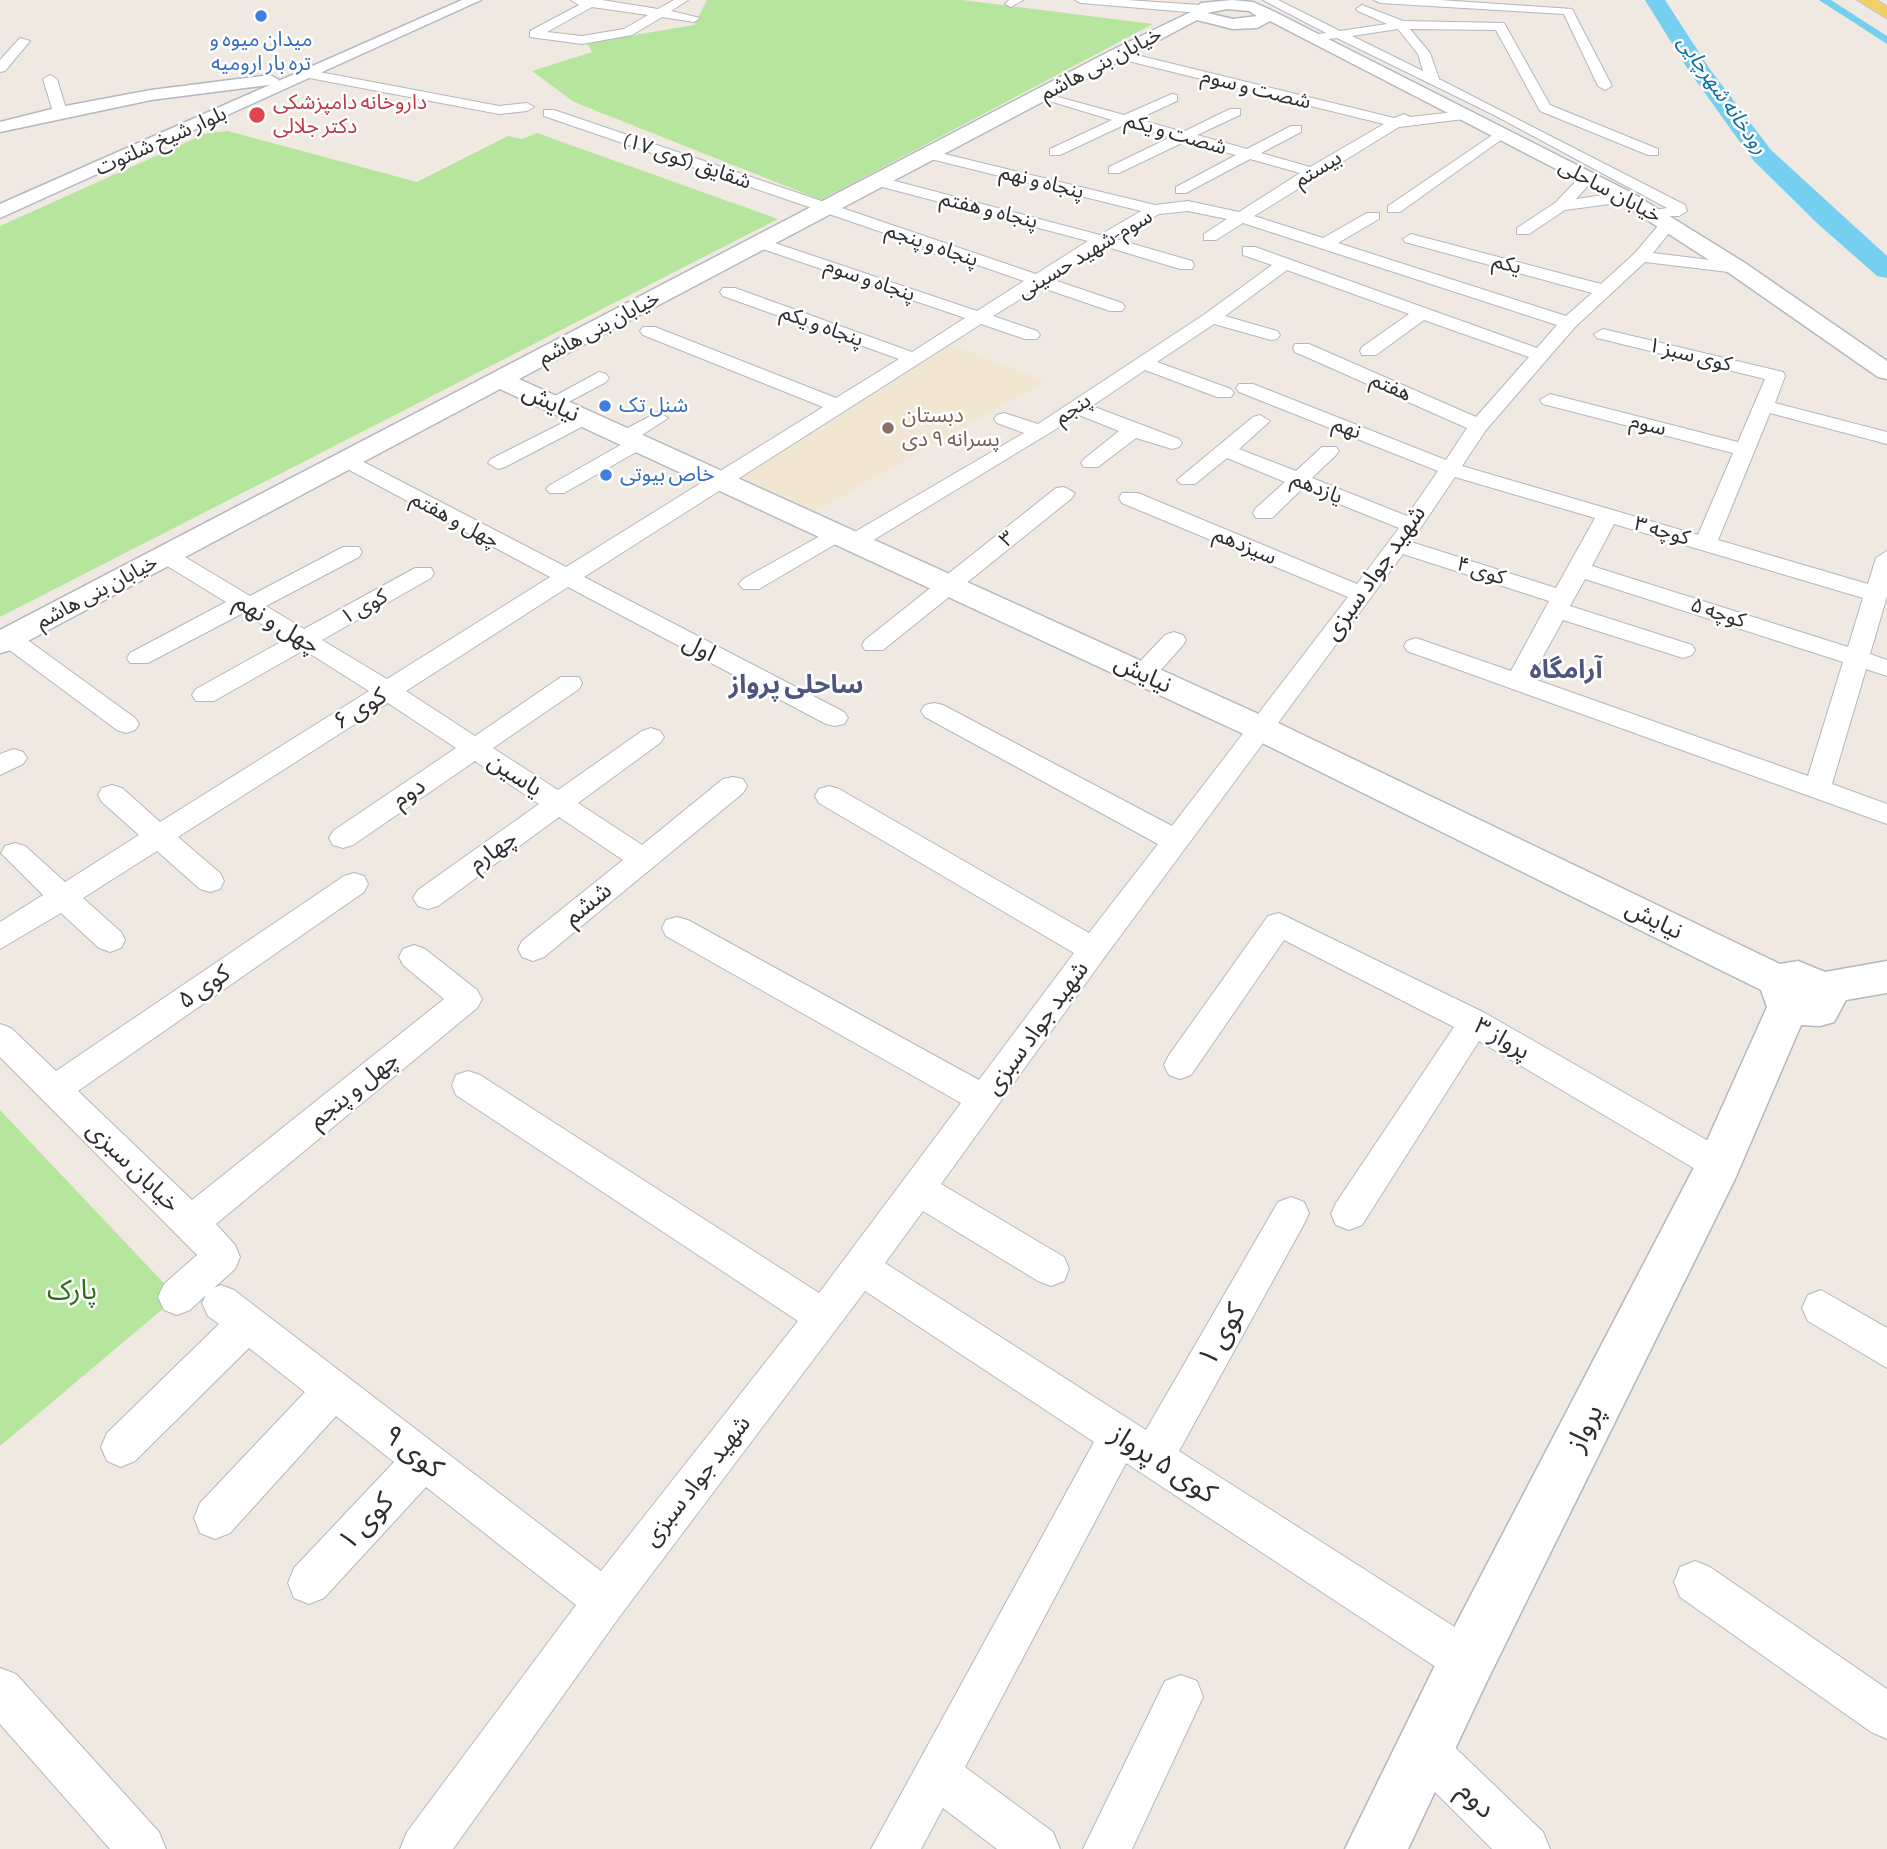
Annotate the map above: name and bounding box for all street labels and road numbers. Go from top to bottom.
street label: خیابان بنی هاشم [1036,21,1166,107]
street label: شصت و سوم [1199,63,1313,115]
street label: بلوار شیخ شلتوت [92,101,230,181]
street label: شصت و یکم [1122,107,1230,161]
street label: شقایق (کوی ۱۷) [619,127,755,195]
street label: بیستم [1290,145,1346,193]
street label: خیابان ساحلی [1554,153,1666,229]
street label: پنجاه و نهم [997,159,1087,205]
street label: پنجاه و هفتم [937,186,1041,234]
street label: سوم-شهید حسینی [1013,204,1157,304]
street label: پنجاه و پنجم [882,217,982,273]
street label: یکم [1490,248,1524,280]
street label: پنجاه و سوم [821,253,919,307]
street label: خیابان بنی هاشم [534,285,664,371]
street label: پنجاه و یکم [777,299,867,353]
street label: کوی سبز ۱ [1645,332,1735,378]
street label: هفتم [1367,367,1415,407]
street label: نیایش [518,377,584,429]
street label: پنجم [1050,388,1096,430]
street label: سوم [1627,408,1669,442]
street label: نهم [1329,411,1365,445]
street label: یازدهم [1288,466,1346,510]
street label: چهل و هفتم [406,486,504,554]
street label: شهید جواد سبزی [1318,500,1432,646]
street label: کوچه ۳ [1631,511,1693,551]
street label: سیزدهم [1210,522,1280,570]
street label: ۳ [994,525,1020,553]
street label: خیابان بنی هاشم [32,549,162,635]
street label: کوی ۴ [1453,551,1509,591]
street label: کوی ۱ [336,584,392,630]
street label: چهل و نهم [229,587,325,661]
street label: کوچه ۵ [1687,592,1749,634]
street label: اول [678,628,720,668]
street label: نیایش [1110,648,1176,700]
street label: کوی ۶ [328,682,392,736]
street label: یاسین [482,747,548,803]
street label: دوم [387,772,431,814]
street label: چهارم [463,824,523,878]
street label: ششم [558,876,618,932]
street label: نیایش [1621,894,1687,946]
street label: شهید جواد سبزی [979,956,1095,1100]
street label: کوی ۵ [172,959,236,1015]
street label: پرواز ۳ [1469,1012,1535,1066]
street label: چهل و پنجم [303,1045,405,1135]
street label: خیابان سبزی [80,1115,186,1219]
street label: کوی ۱ [1191,1298,1253,1372]
street label: پرواز [1559,1399,1611,1457]
street label: شهید جواد سبزی [637,1410,757,1552]
street label: کوی ۵ پرواز [1103,1417,1223,1511]
street label: کوی ۹ [376,1418,450,1486]
street label: کوی ۱ [331,1486,401,1558]
street label: دوم [1450,1774,1502,1826]

